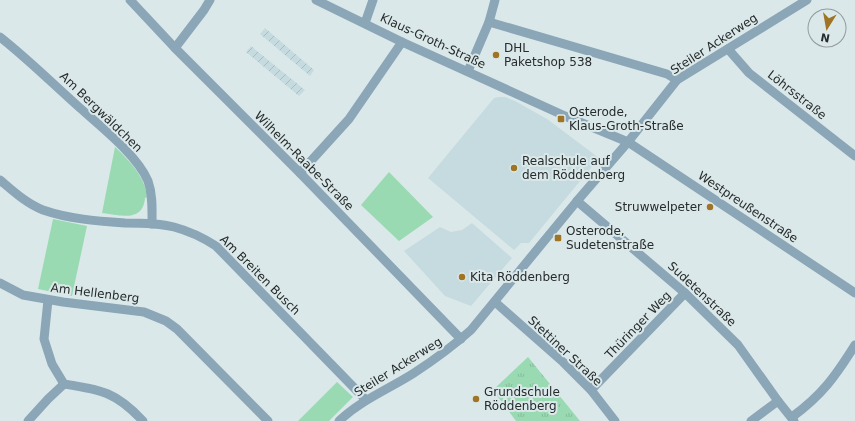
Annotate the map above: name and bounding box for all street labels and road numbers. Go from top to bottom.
street label: Klaus-Groth-Straße [378,10,488,72]
street label: Steiler Ackerweg [668,11,760,77]
street label: Löhrsstraße [765,68,829,122]
street label: Am Bergwäldchen [57,69,145,155]
street label: Wilhelm-Raabe-Straße [252,109,356,213]
street label: Westpreußenstraße [695,168,801,246]
street label: Am Breiten Busch [217,232,303,318]
street label: Sudetenstraße [665,259,739,329]
street label: Am Hellenberg [50,281,140,305]
street label: Thüringer Weg [602,288,674,362]
street label: Stettiner Straße [525,313,605,389]
street label: Steiler Ackerweg [352,334,444,400]

